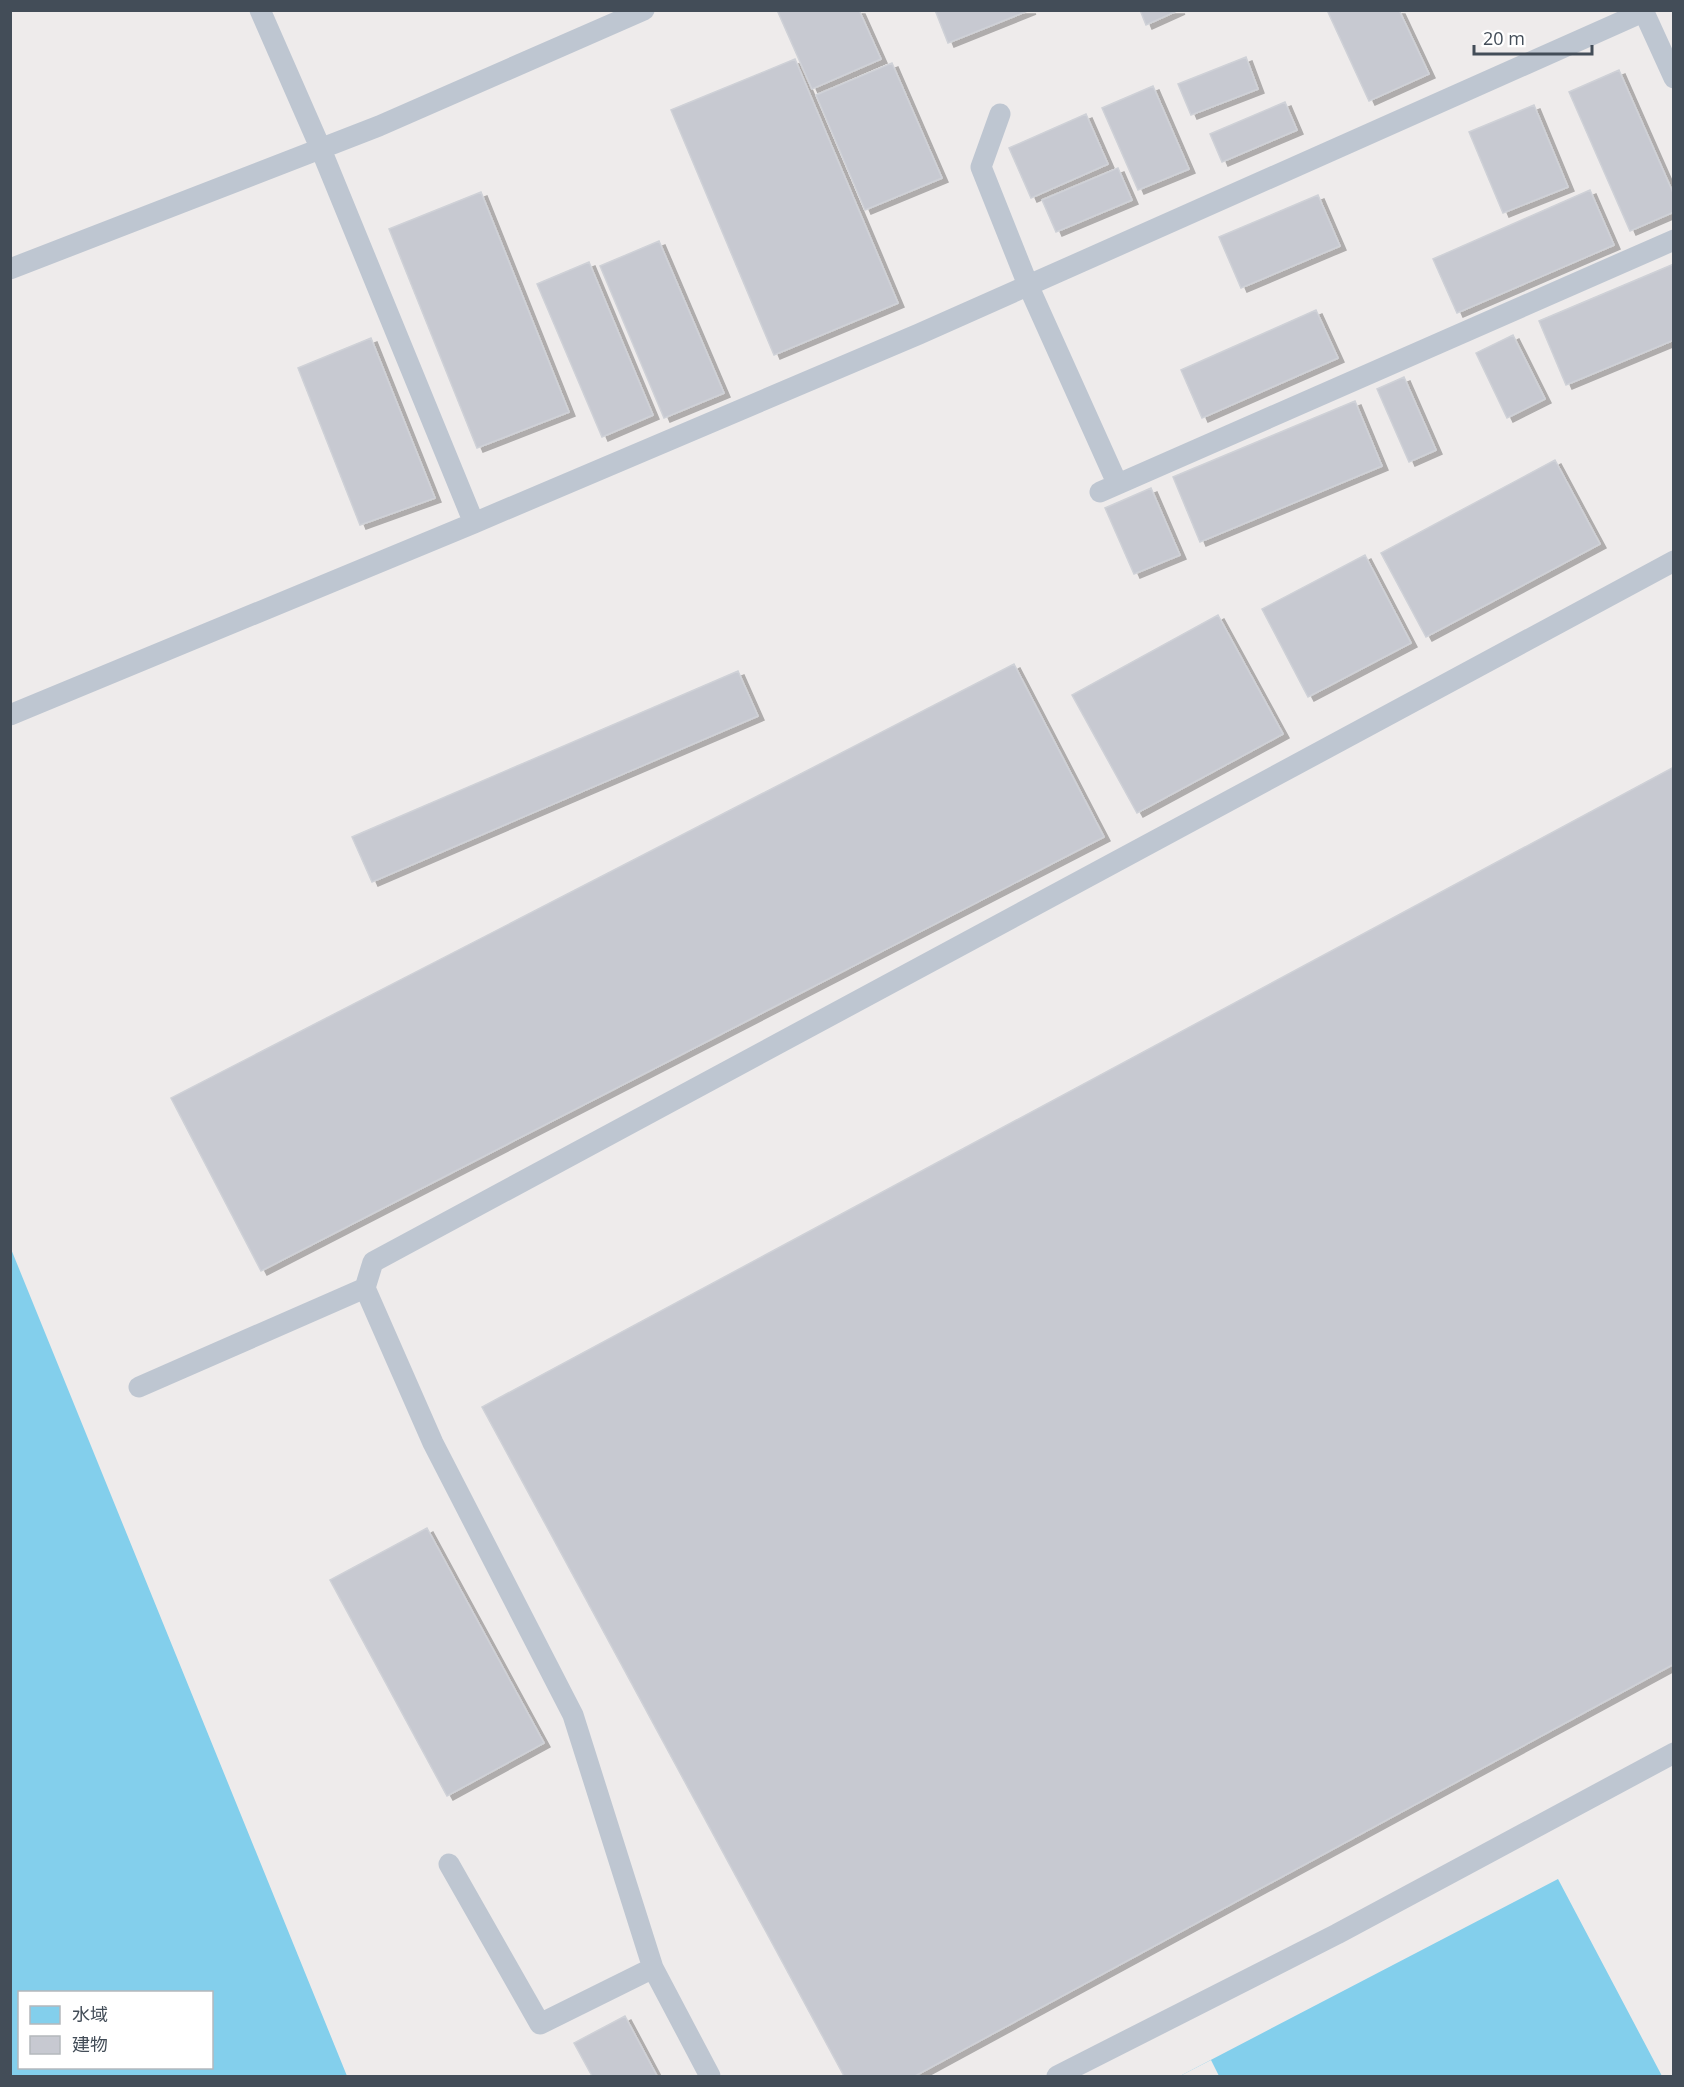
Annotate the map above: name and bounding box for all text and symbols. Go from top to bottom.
scale bar [1474,18,1592,56]
text: 20 m [1483,26,1525,50]
legend [18,1991,213,2069]
text: 水域 [72,2002,108,2026]
text: 建物 [72,2032,108,2056]

